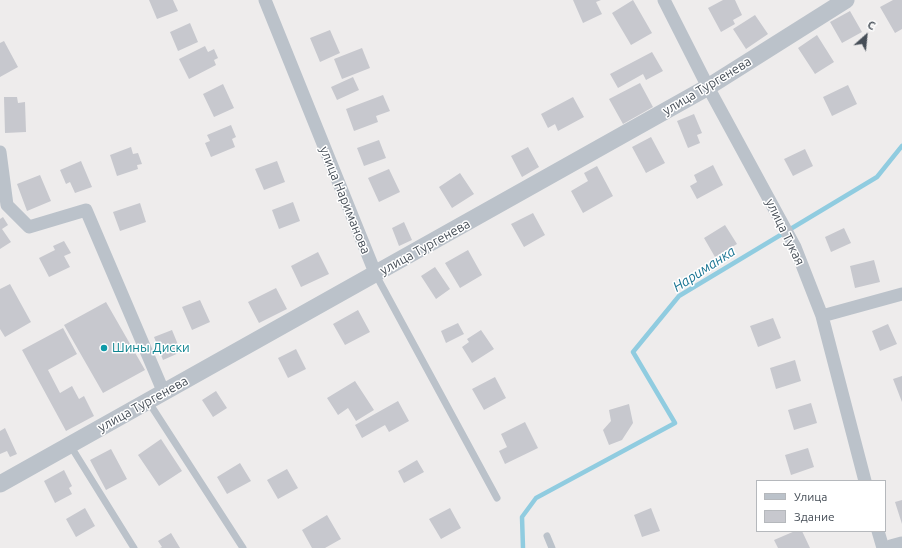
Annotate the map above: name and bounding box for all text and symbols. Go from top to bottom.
north arrow [846,16,886,56]
text: С [866,18,877,32]
street label: улица Тургенева [660,53,754,119]
street label: улица Нариманова [316,144,374,256]
street label: улица Тукая [762,196,808,268]
street label: улица Тургенева [377,216,473,278]
water label: Нариманка [670,243,738,295]
place label: Шины Диски [112,340,190,356]
marker: Шины Диски [99,343,109,353]
street label: улица Тургенева [95,373,191,435]
legend [756,480,886,532]
text: Улица [794,490,827,503]
text: Здание [794,510,835,523]

